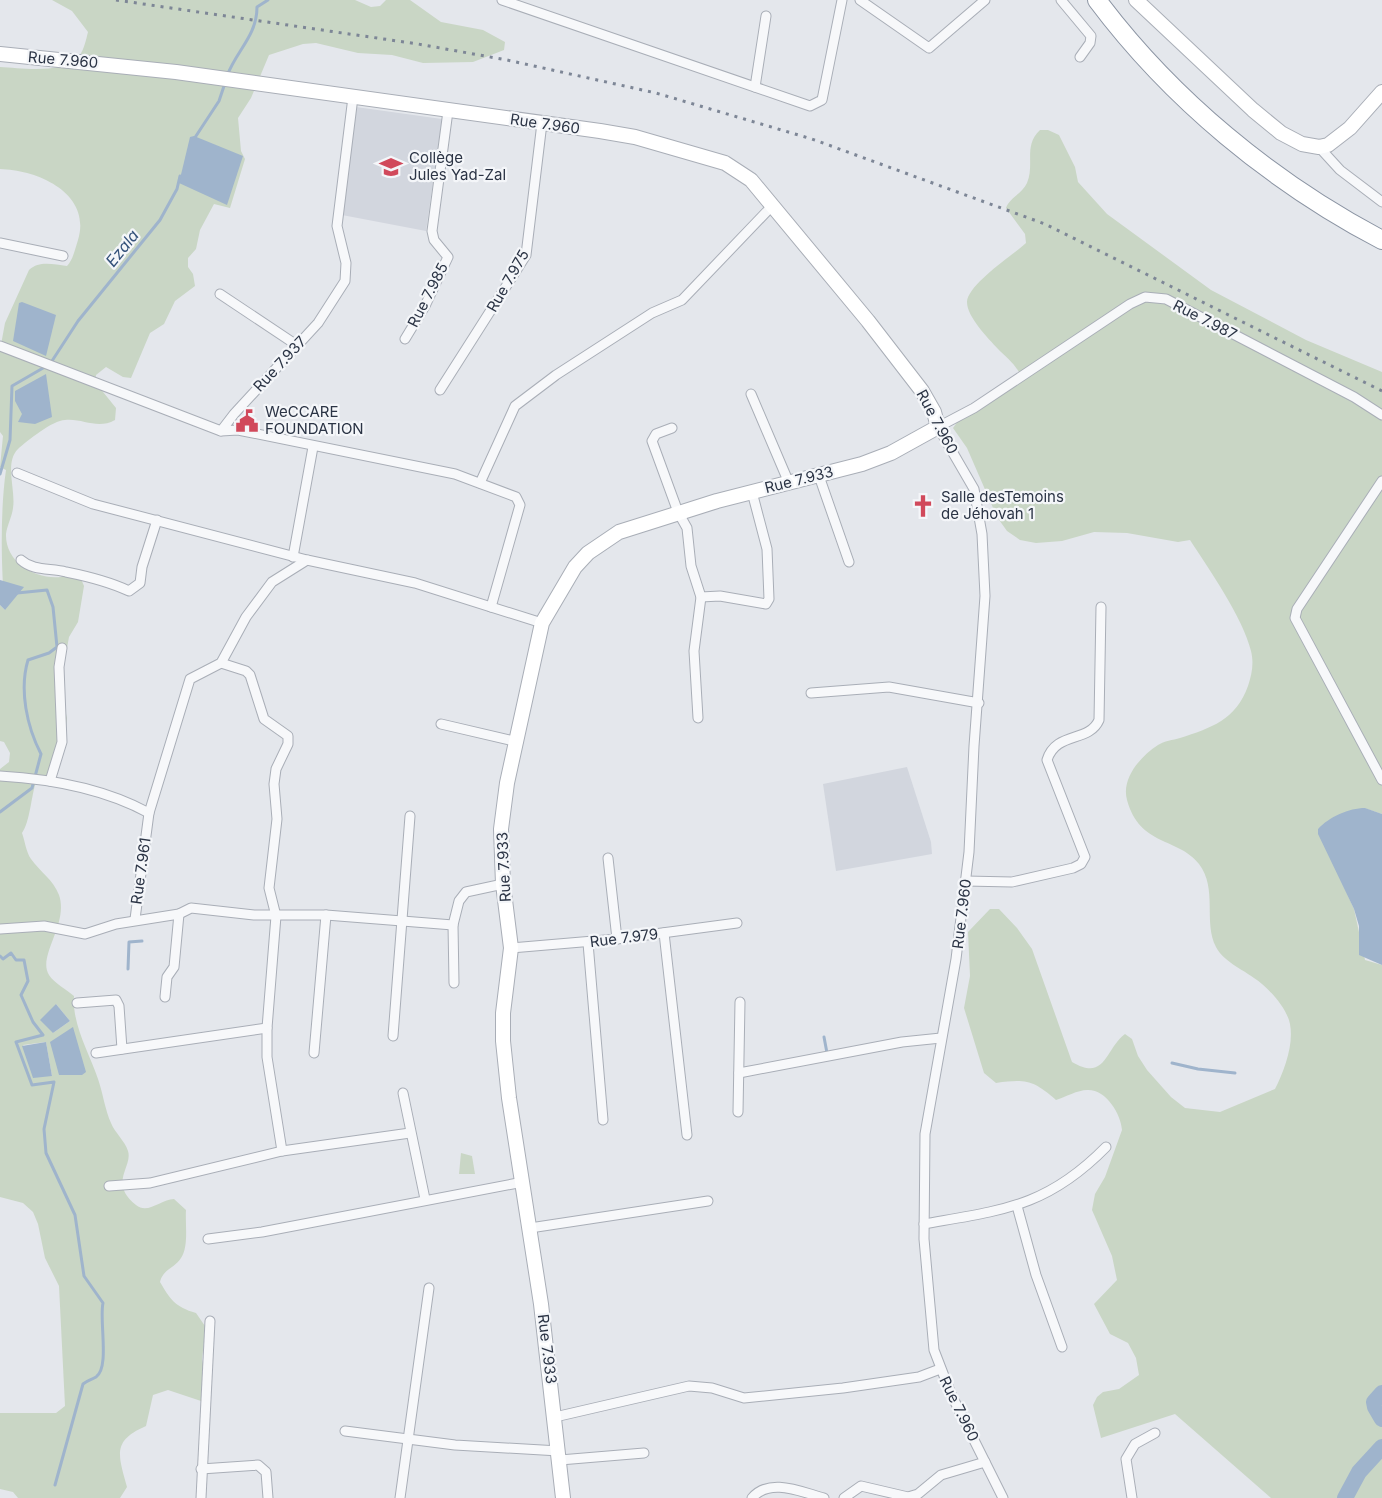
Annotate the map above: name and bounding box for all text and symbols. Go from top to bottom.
street label: Rue 7.960 [27,47,99,72]
street label: Rue 7.960 [509,109,581,138]
place label: Collège Jules Yad-Zal [409,148,506,184]
school or university icon: Collège Jules Yad-Zal [378,154,404,180]
water label: Ezala [101,225,143,271]
street label: Rue 7.975 [482,246,533,315]
street label: Rue 7.985 [403,259,452,330]
street label: Rue 7.987 [1170,295,1240,344]
street label: Rue 7.937 [249,332,310,396]
street label: Rue 7.960 [913,386,962,457]
place label: WeCCARE FOUNDATION [265,402,364,438]
public building icon: WeCCARE FOUNDATION [234,408,260,434]
street label: Rue 7.933 [763,462,835,497]
place label: Salle desTemoins de Jéhovah 1 [941,487,1064,523]
church icon: Salle desTemoins de Jéhovah 1 [910,493,936,519]
street label: Rue 7.933 [492,831,515,903]
street label: Rue 7.961 [126,836,155,905]
street label: Rue 7.960 [948,878,975,950]
street label: Rue 7.979 [589,924,659,951]
street label: Rue 7.933 [534,1313,561,1385]
street label: Rue 7.960 [935,1373,983,1445]

